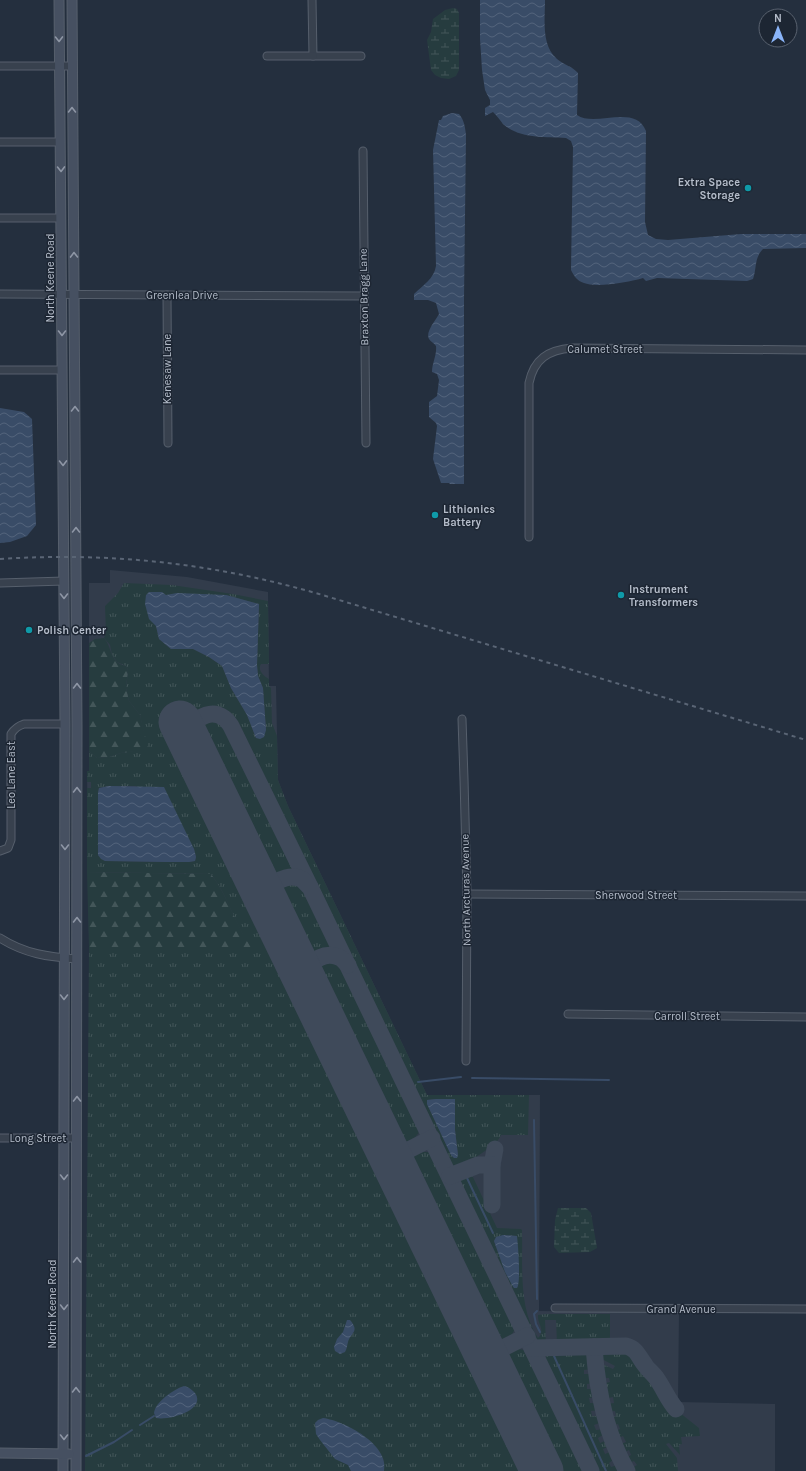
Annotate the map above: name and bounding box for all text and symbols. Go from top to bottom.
north arrow [758,8,798,48]
text: N [774,12,782,25]
one-way arrow [55,36,64,42]
one-way arrow [68,107,76,113]
one-way arrow [56,166,65,172]
place label: Extra Space Storage [678,176,740,202]
marker: Extra Space Storage [743,183,753,193]
street label: North Keene Road [44,233,57,323]
street label: Braxton Bragg Lane [357,248,371,346]
one-way arrow [70,252,78,258]
street label: Greenlea Drive [146,289,218,302]
one-way arrow [58,330,66,336]
street label: Kenesaw Lane [161,333,174,404]
street label: Calumet Street [567,343,643,356]
one-way arrow [71,406,79,412]
one-way arrow [59,460,67,466]
place label: Lithionics Battery [443,503,495,529]
marker: Lithionics Battery [430,510,440,520]
one-way arrow [72,527,80,533]
place label: Instrument Transformers [629,583,698,609]
marker: Instrument Transformers [616,590,626,600]
one-way arrow [60,593,68,599]
place label: Polish Center [37,624,107,637]
marker: Polish Center [24,625,34,635]
one-way arrow [73,683,81,689]
street label: Leo Lane East [5,741,18,809]
one-way arrow [73,787,81,793]
street label: North Arcturas Avenue [459,833,473,946]
one-way arrow [61,844,69,850]
street label: Sherwood Street [595,889,677,902]
one-way arrow [73,917,81,923]
one-way arrow [60,994,68,1000]
street label: Carroll Street [654,1010,720,1023]
one-way arrow [73,1096,81,1102]
street label: Long Street [10,1132,66,1145]
one-way arrow [60,1174,68,1180]
one-way arrow [73,1257,81,1263]
street label: North Keene Road [46,1259,59,1349]
street label: Grand Avenue [646,1303,716,1316]
one-way arrow [60,1304,68,1310]
one-way arrow [72,1387,80,1393]
one-way arrow [60,1434,68,1440]

